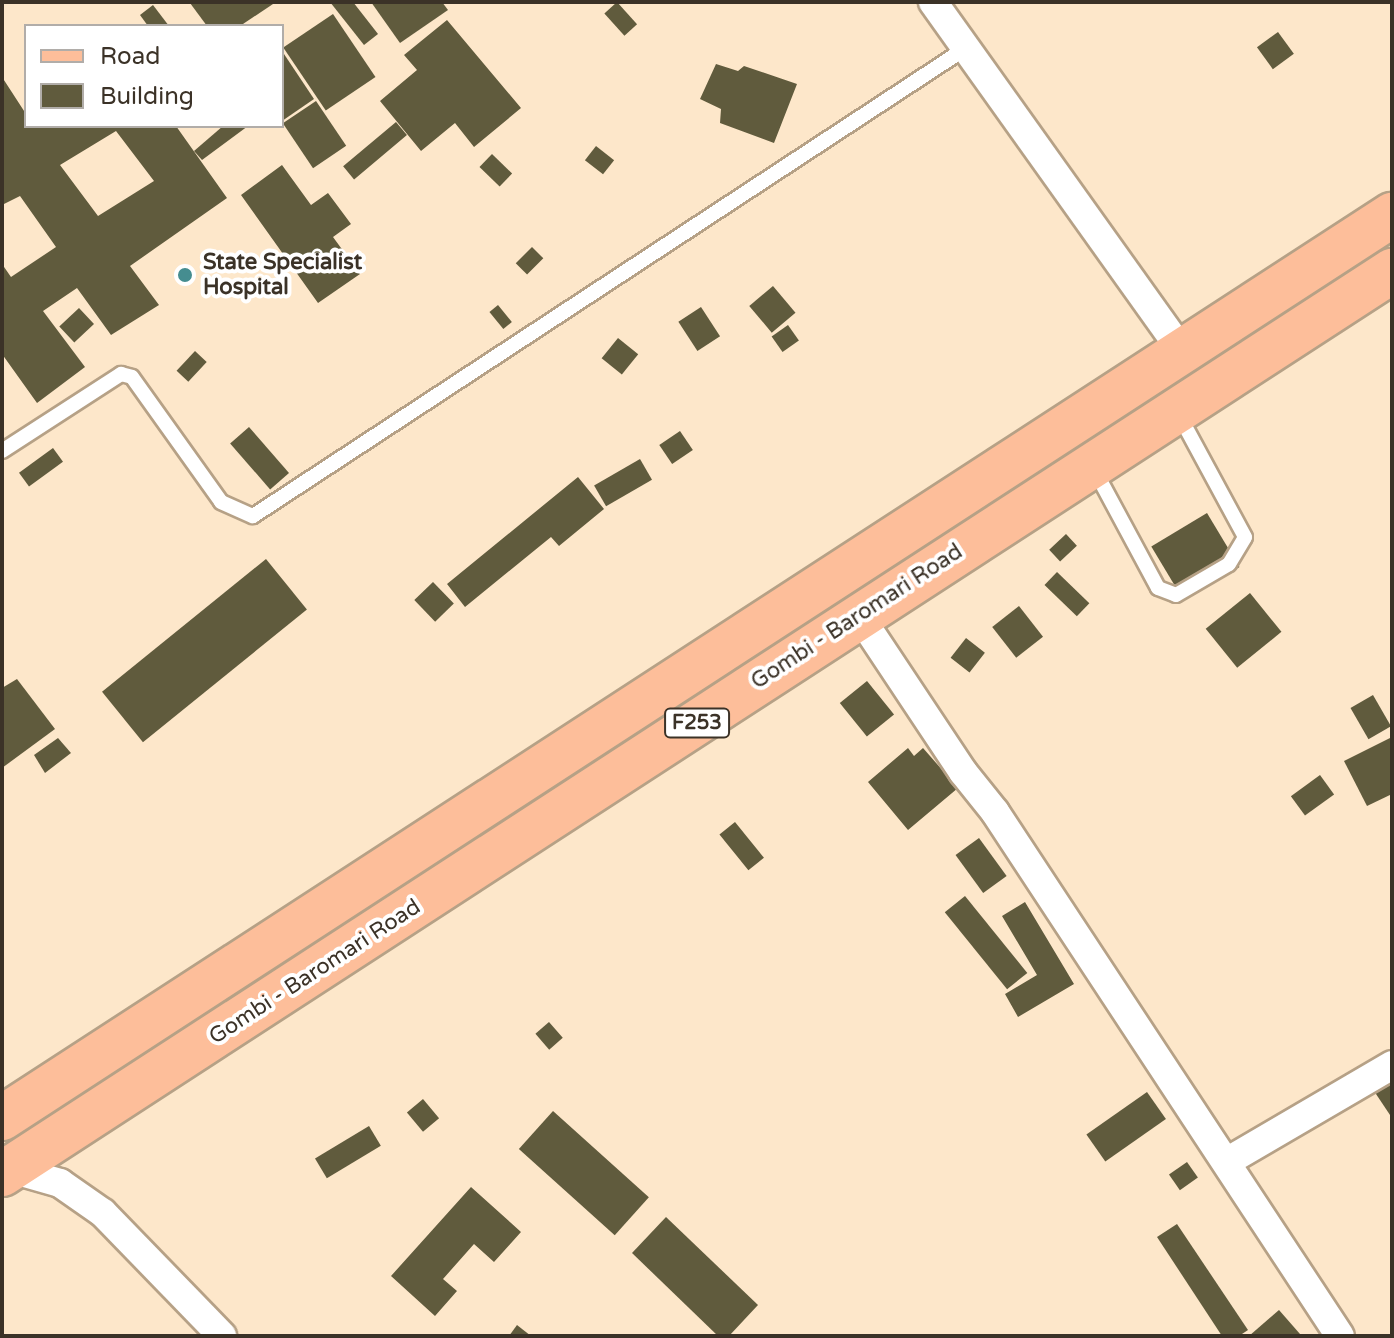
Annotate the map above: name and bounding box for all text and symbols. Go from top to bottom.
legend [24,24,284,128]
text: Road [100,42,160,71]
text: Building [100,82,194,111]
place label: State Specialist Hospital [203,249,362,300]
marker: State Specialist Hospital [174,264,196,286]
street label: Gombi - Baromari Road [746,539,968,695]
road number: F253 [663,707,731,739]
street label: Gombi - Baromari Road [204,894,426,1050]

